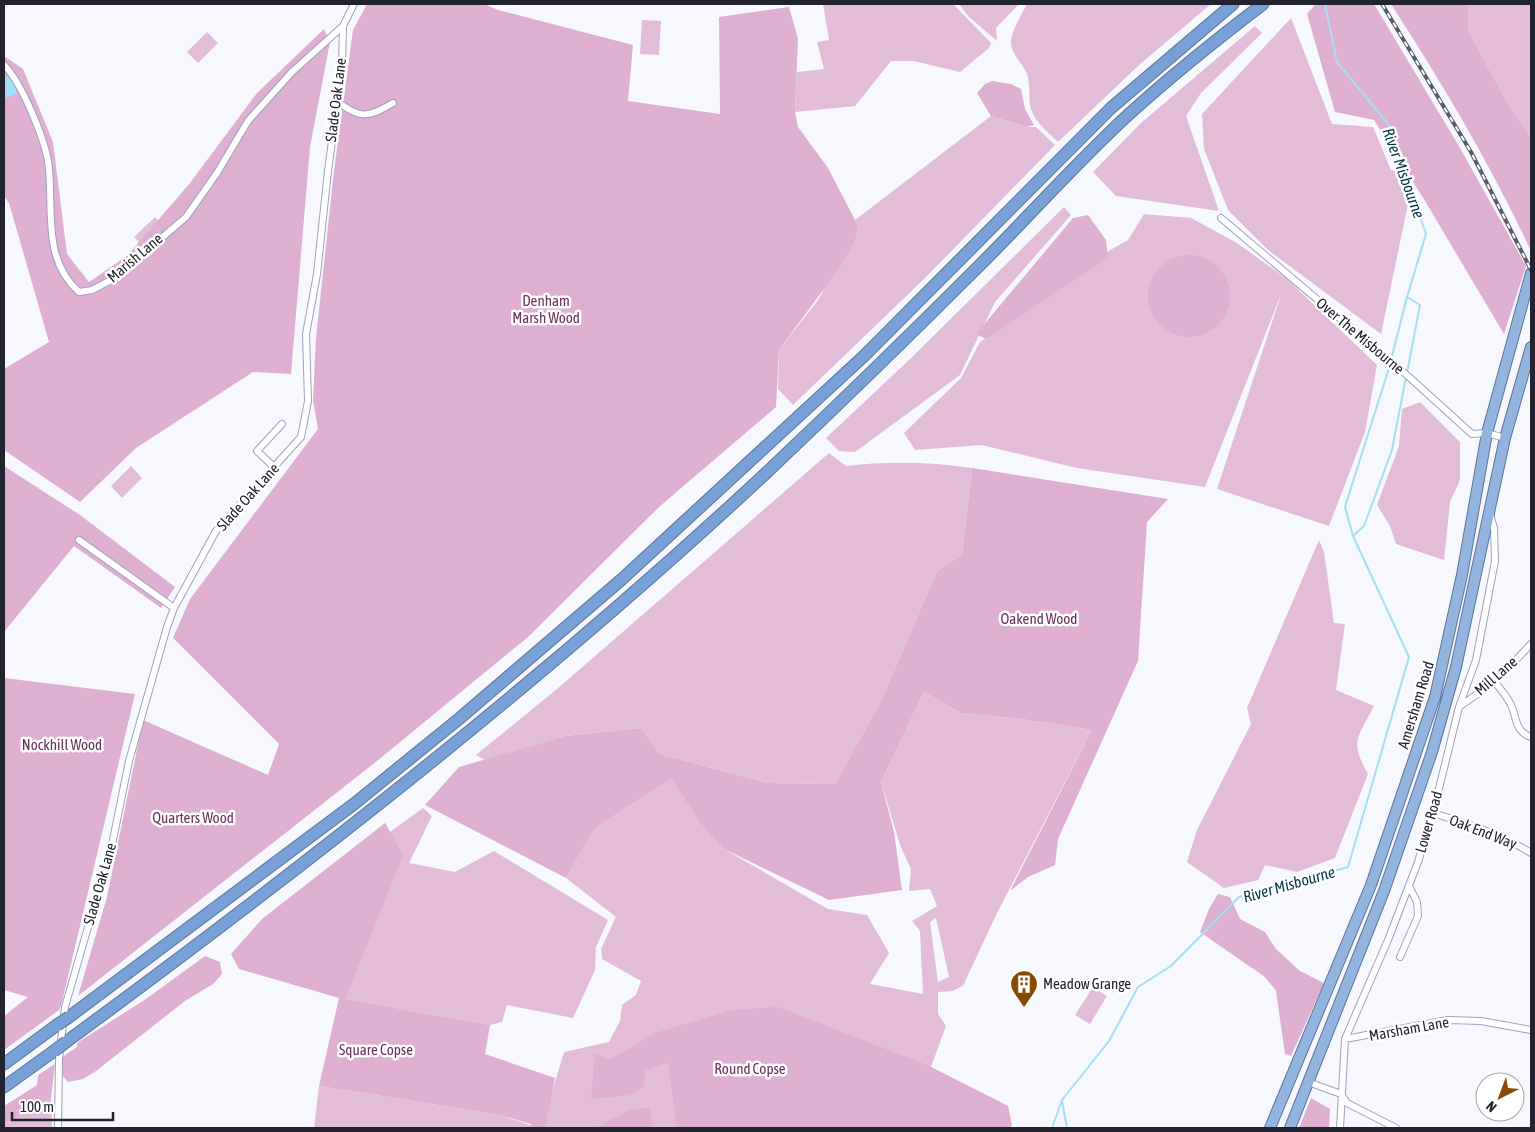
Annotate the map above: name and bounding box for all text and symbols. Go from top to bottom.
street label: Slade Oak Lane [322,57,349,143]
water label: River Misbourne [1379,125,1429,221]
street label: Marish Lane [104,230,166,285]
park label: Denham Marsh Wood [512,292,580,326]
street label: Over The Misbourne [1313,294,1408,377]
street label: Slade Oak Lane [213,459,282,534]
park label: Oakend Wood [1001,610,1077,627]
street label: Mill Lane [1471,653,1520,699]
street label: Amersham Road [1394,659,1437,751]
park label: Nockhill Wood [22,736,102,753]
street label: Lower Road [1412,789,1445,855]
park label: Quarters Wood [152,809,234,826]
street label: Oak End Way [1447,811,1519,852]
street label: Slade Oak Lane [80,841,119,927]
water label: River Misbourne [1241,862,1337,906]
building icon: Meadow Grange [1009,969,1039,1008]
place label: Meadow Grange [1043,975,1131,992]
street label: Marsham Lane [1368,1013,1450,1044]
park label: Square Copse [339,1041,413,1058]
park label: Round Copse [714,1060,786,1077]
north arrow [1475,1072,1525,1122]
scale bar [12,1090,114,1122]
text: 100 m [20,1098,54,1115]
text: N [1483,1098,1500,1115]

